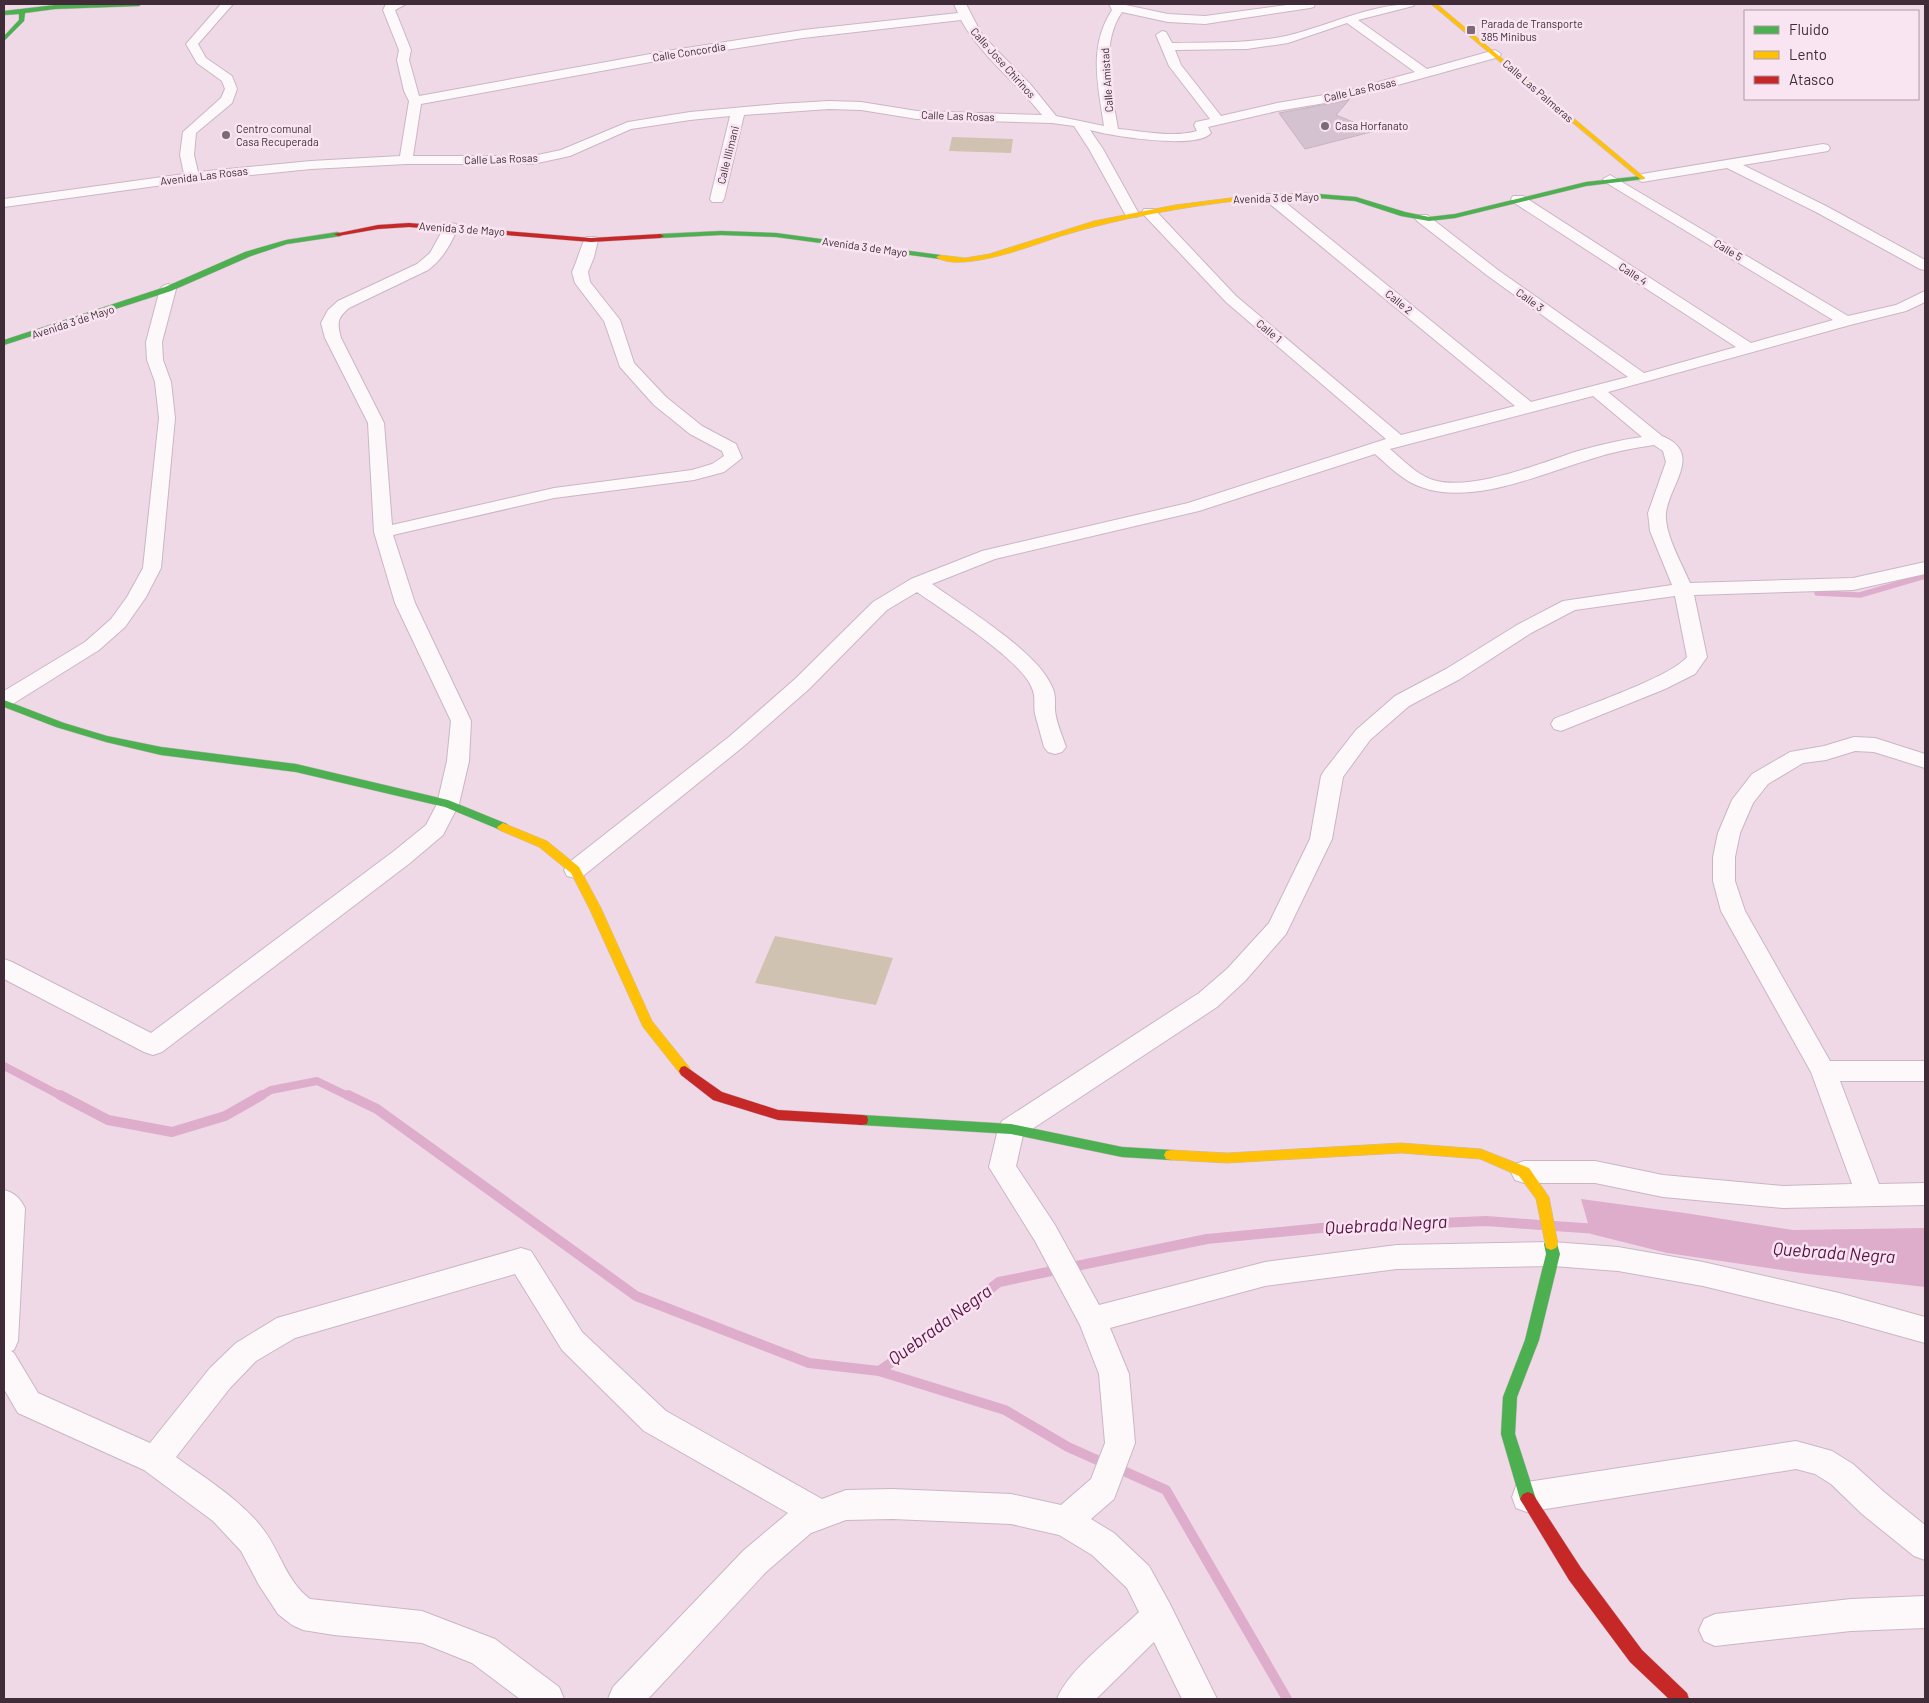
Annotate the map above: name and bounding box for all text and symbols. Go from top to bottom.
legend [1744,10,1919,100]
place label: Parada de Transporte 385 Minibus [1481,17,1583,43]
text: Fluido [1789,20,1829,38]
marker: Parada de Transporte 385 Minibus [1465,24,1477,36]
street label: Calle Jose Chirinos [968,25,1038,101]
street label: Calle Concordia [651,39,726,64]
text: Lento [1789,45,1827,63]
street label: Calle Amistad [1098,47,1115,113]
street label: Calle Las Palmeras [1500,56,1576,125]
text: Atasco [1789,70,1834,88]
street label: Calle Las Rosas [1323,75,1397,104]
street label: Calle Las Rosas [921,108,995,123]
place label: Casa Horfanato [1335,119,1408,132]
marker: Casa Horfanato [1319,120,1331,132]
place label: Centro comunal Casa Recuperada [236,122,319,148]
street label: Calle Illimani [714,124,741,185]
marker: Centro comunal Casa Recuperada [220,129,232,141]
street label: Calle Las Rosas [464,151,538,166]
street label: Avenida Las Rosas [159,164,248,187]
street label: Avenida 3 de Mayo [1233,190,1319,205]
street label: Avenida 3 de Mayo [419,219,505,238]
street label: Avenida 3 de Mayo [822,234,909,259]
street label: Calle 5 [1712,236,1745,263]
street label: Calle 4 [1617,260,1650,288]
street label: Calle 3 [1514,285,1547,314]
street label: Calle 2 [1383,287,1416,317]
street label: Avenida 3 de Mayo [30,302,116,341]
street label: Calle 1 [1254,316,1285,345]
water label: Quebrada Negra [1324,1210,1448,1238]
water label: Quebrada Negra [1772,1237,1896,1267]
water label: Quebrada Negra [883,1279,995,1369]

